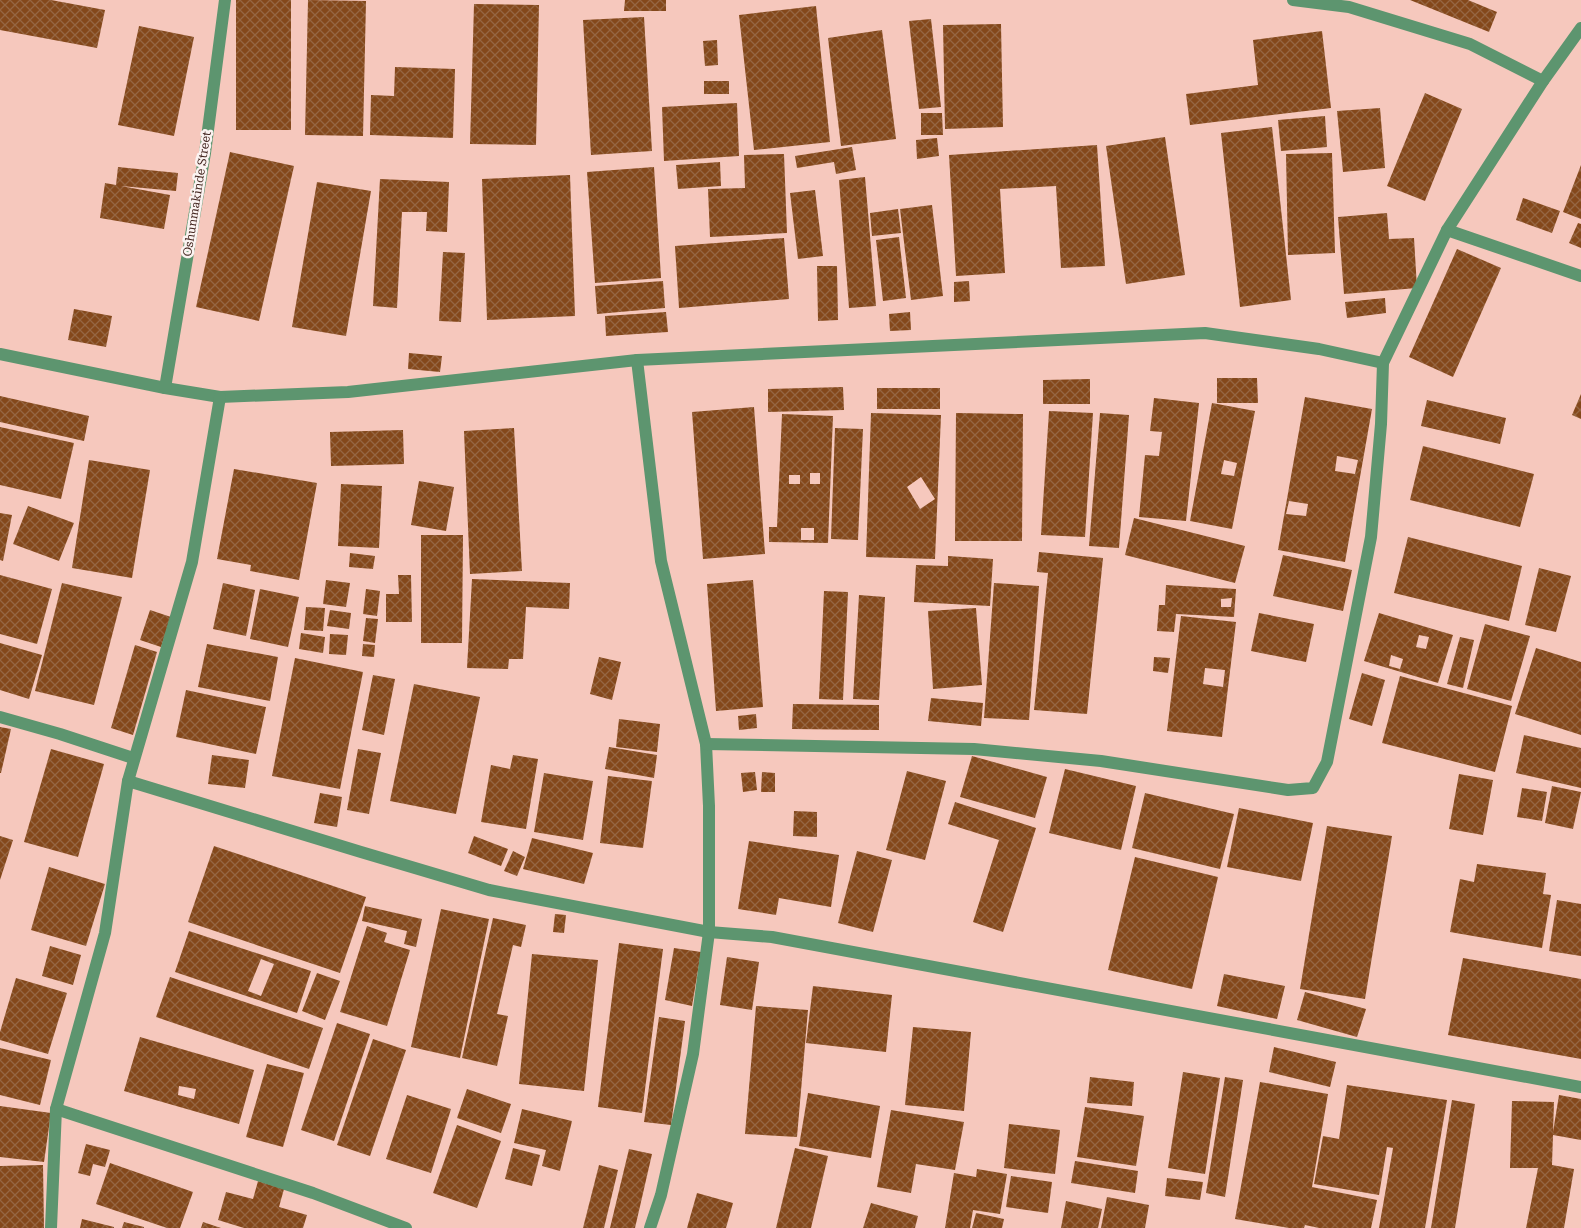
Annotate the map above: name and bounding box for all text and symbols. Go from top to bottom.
street label: Oshunmakinde Street [180,130,214,258]

